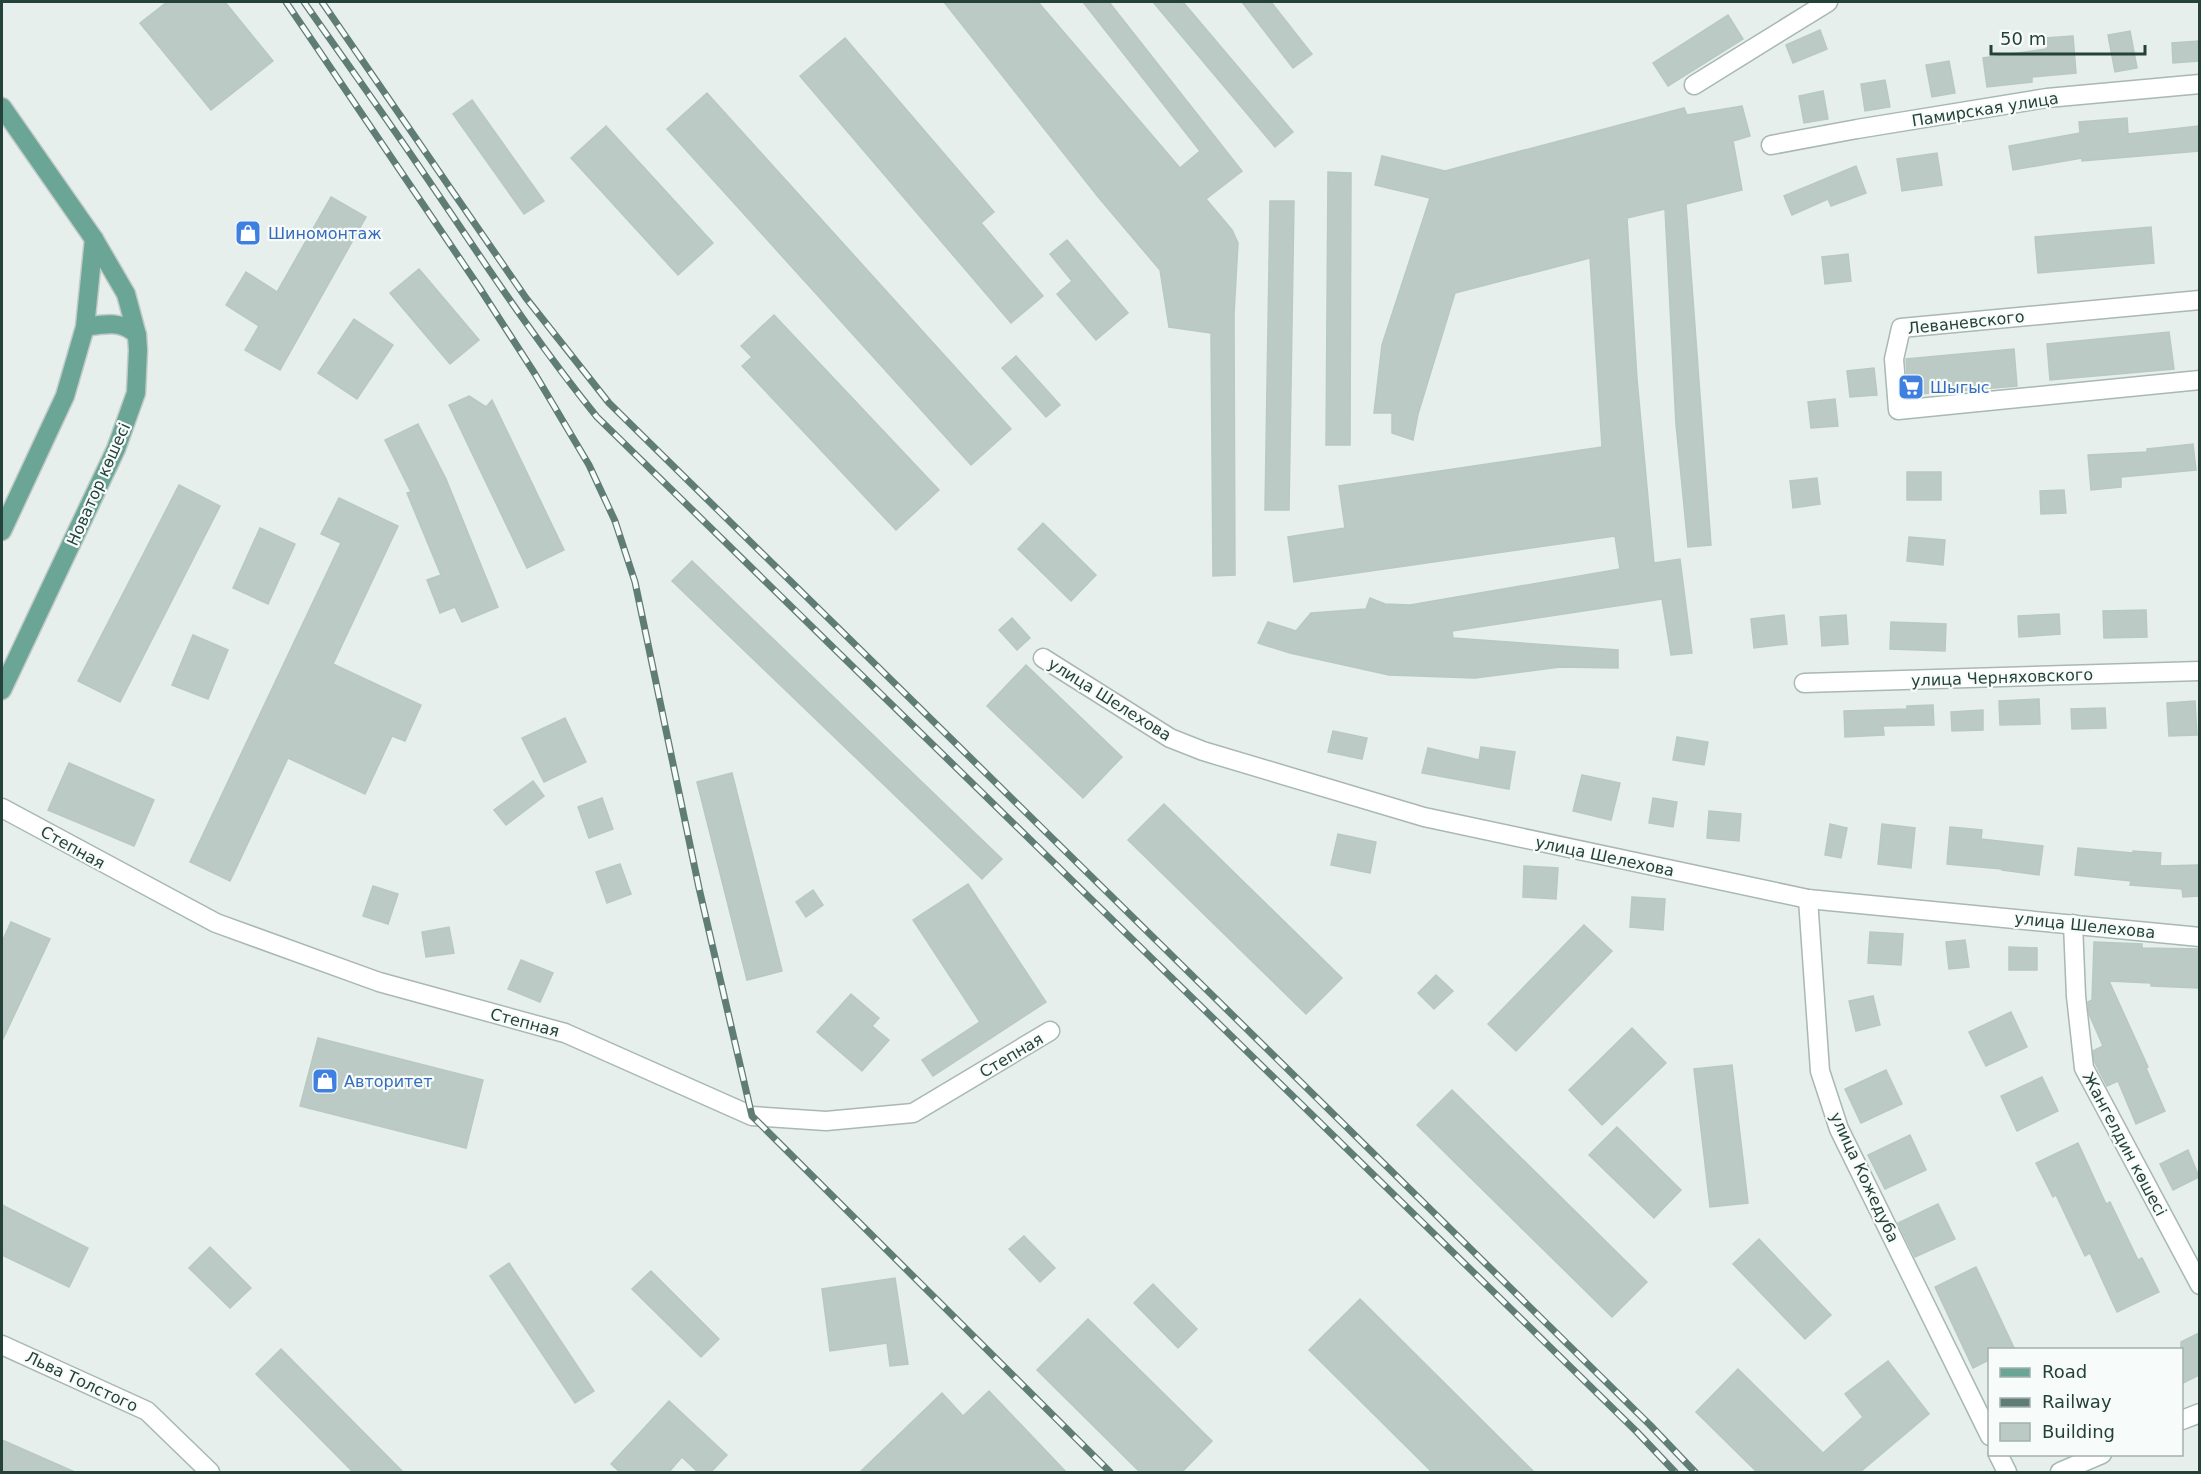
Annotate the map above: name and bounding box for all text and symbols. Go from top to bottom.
scale bar [1991,18,2146,56]
text: 50 m [2000,28,2046,49]
street label: Памирская улица [1910,89,2060,130]
shop icon: Шиномонтаж [233,218,263,248]
place label: Шиномонтаж [268,224,382,243]
street label: Леваневского [1907,307,2025,338]
supermarket icon: Шыгыс [1896,372,1926,402]
place label: Шыгыс [1930,378,1990,397]
street label: Новатор көшесі [63,420,134,549]
street label: улица Шелехова [1045,654,1175,745]
street label: улица Черняховского [1911,665,2093,690]
street label: Степная [37,822,108,873]
street label: улица Шелехова [1534,832,1676,880]
street label: улица Шелехова [2014,909,2156,942]
street label: Степная [488,1004,561,1041]
street label: Степная [976,1029,1046,1082]
shop icon: Авторитет [310,1066,340,1096]
street label: Жангелдин көшесі [2079,1069,2171,1219]
place label: Авторитет [344,1072,433,1091]
street label: улица Кожедуба [1826,1109,1903,1245]
street label: Льва Толстого [23,1347,141,1416]
legend [1988,1348,2183,1456]
text: Road [2042,1361,2087,1382]
text: Railway [2042,1391,2112,1412]
text: Building [2042,1421,2115,1442]

